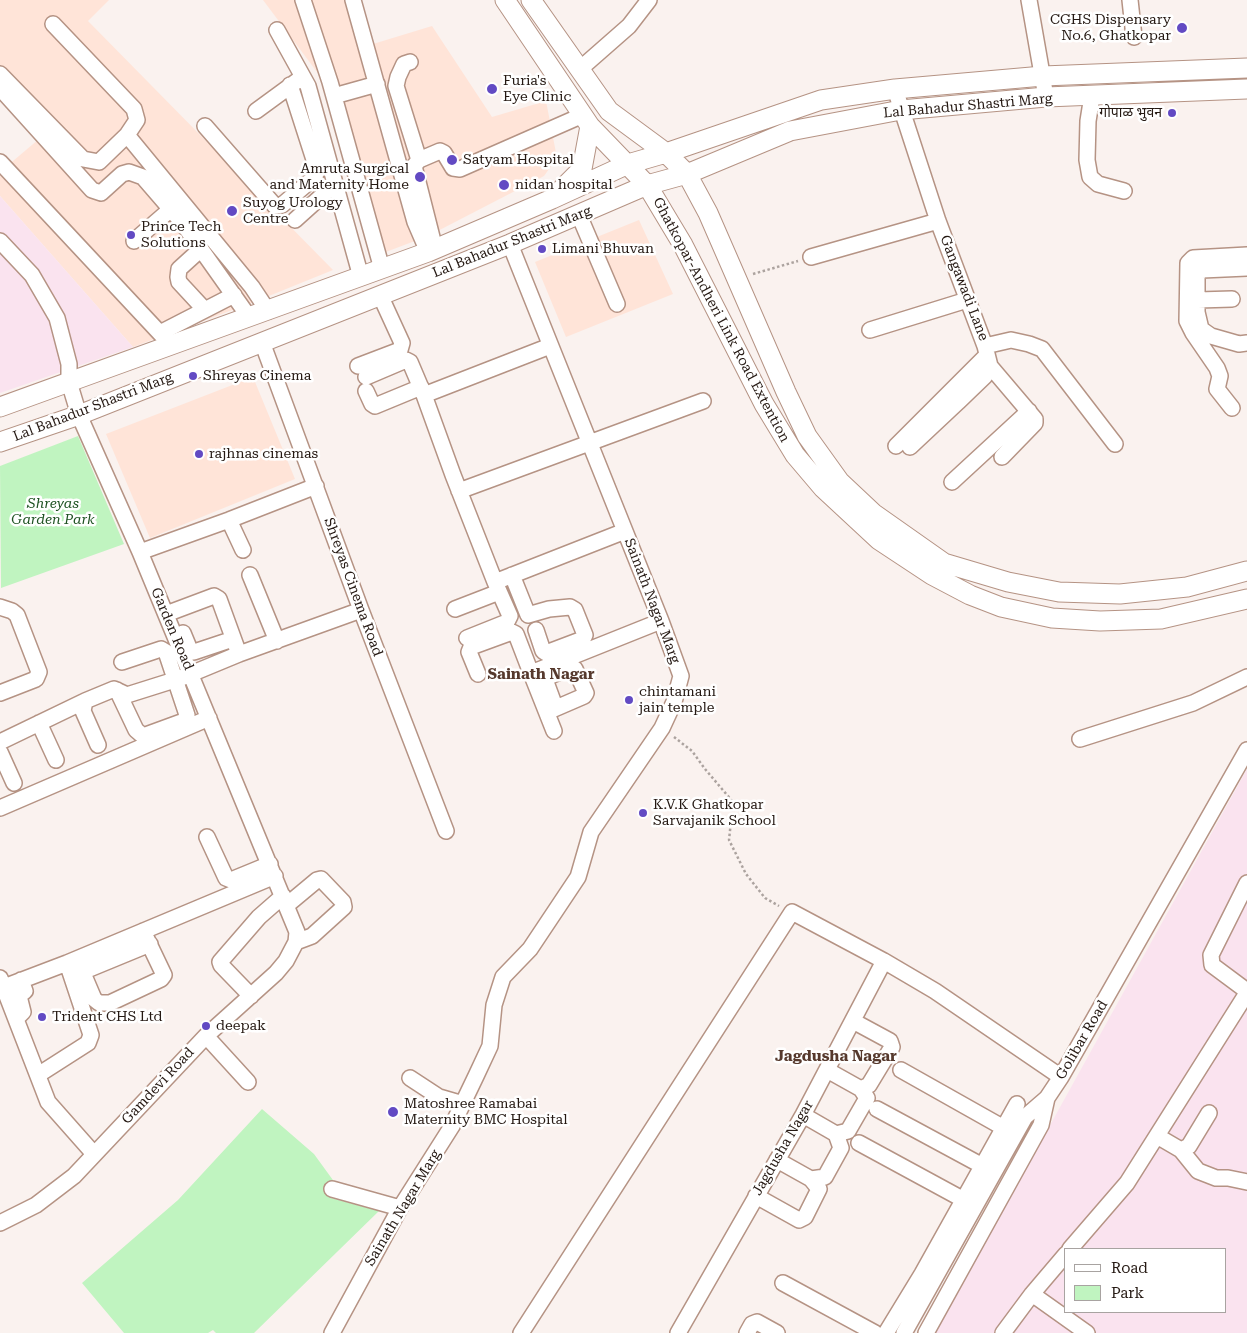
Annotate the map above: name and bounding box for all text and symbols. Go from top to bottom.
place label: CGHS Dispensary No.6, Ghatkopar [1050,12,1171,44]
marker: CGHS Dispensary No.6, Ghatkopar [1175,21,1189,35]
place label: Furia's Eye Clinic [503,73,571,105]
marker: Furia's Eye Clinic [485,82,499,96]
street label: Lal Bahadur Shastri Marg [883,90,1053,122]
place label: गोपाळ भुवन [1099,105,1162,121]
marker: गोपाळ भुवन [1166,107,1178,119]
place label: Satyam Hospital [463,152,574,168]
marker: Satyam Hospital [445,153,459,167]
place label: Amruta Surgical and Maternity Home [269,161,409,193]
marker: Amruta Surgical and Maternity Home [413,170,427,184]
place label: nidan hospital [515,177,613,193]
marker: nidan hospital [497,178,511,192]
place label: Suyog Urology Centre [243,195,343,228]
street label: Ghatkopar-Andheri Link Road Extention [649,195,793,445]
street label: Lal Bahadur Shastri Marg [430,202,594,282]
marker: Suyog Urology Centre [225,204,239,218]
place label: Prince Tech Solutions [141,219,221,252]
marker: Prince Tech Solutions [125,229,137,241]
street label: Gangawadi Lane [936,233,992,343]
place label: Limani Bhuvan [552,241,654,257]
marker: Limani Bhuvan [536,243,548,255]
place label: Shreyas Cinema [203,368,311,384]
street label: Lal Bahadur Shastri Marg [11,369,175,445]
marker: Shreyas Cinema [187,370,199,382]
place label: rajhnas cinemas [209,446,318,462]
marker: rajhnas cinemas [193,448,205,460]
park label: Shreyas Garden Park [11,496,95,528]
street label: Shreyas Cinema Road [320,515,386,659]
street label: Sainath Nagar Marg [620,536,684,666]
street label: Garden Road [147,585,197,673]
district label: Sainath Nagar [488,666,594,684]
place label: chintamani jain temple [639,684,716,716]
marker: chintamani jain temple [623,694,635,706]
place label: K.V.K Ghatkopar Sarvajanik School [653,797,776,830]
marker: K.V.K Ghatkopar Sarvajanik School [637,807,649,819]
street label: Golibar Road [1053,997,1111,1083]
place label: Trident CHS Ltd [52,1009,163,1025]
marker: Trident CHS Ltd [36,1011,48,1023]
place label: deepak [216,1018,266,1034]
marker: deepak [200,1020,212,1032]
street label: Gamdevi Road [118,1044,198,1128]
district label: Jagdusha Nagar [775,1048,897,1066]
place label: Matoshree Ramabai Maternity BMC Hospital [404,1096,568,1128]
street label: Jagdusha Nagar [749,1097,817,1199]
marker: Matoshree Ramabai Maternity BMC Hospital [386,1105,400,1119]
street label: Sainath Nagar Marg [362,1147,444,1269]
legend [1064,1248,1227,1313]
text: Road [1111,1259,1148,1277]
text: Park [1111,1284,1144,1302]

